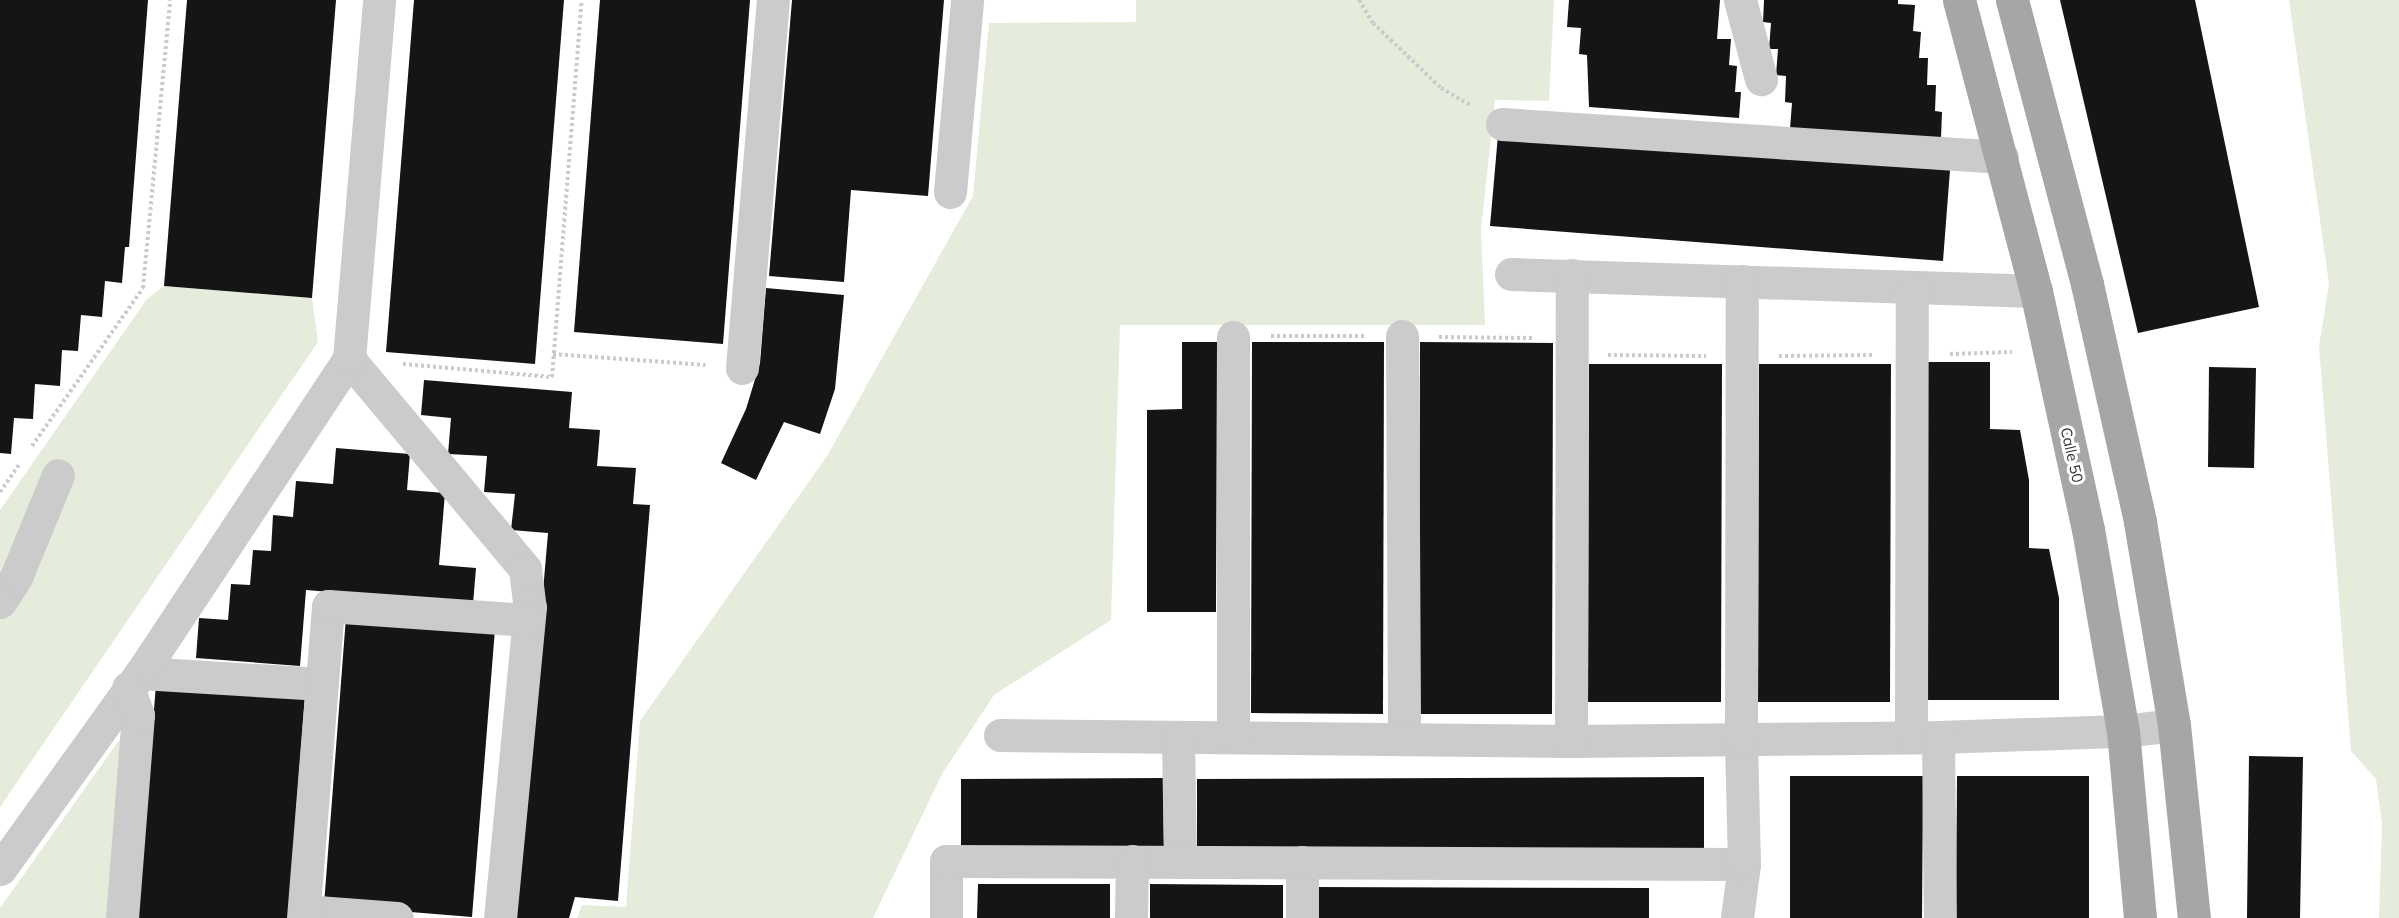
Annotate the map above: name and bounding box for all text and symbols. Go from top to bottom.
street label: Calle 50 [2057,426,2087,484]

